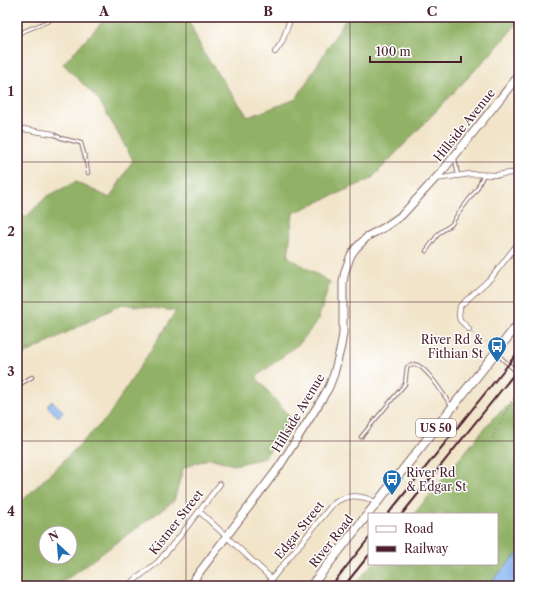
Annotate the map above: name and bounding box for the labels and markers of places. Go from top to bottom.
place label: River Rd & Fithian St [421,332,484,361]
bus stop icon: River Rd & Fithian St [486,335,508,363]
place label: River Rd & Edgar St [406,465,467,494]
bus stop icon: River Rd & Edgar St [381,468,403,496]

